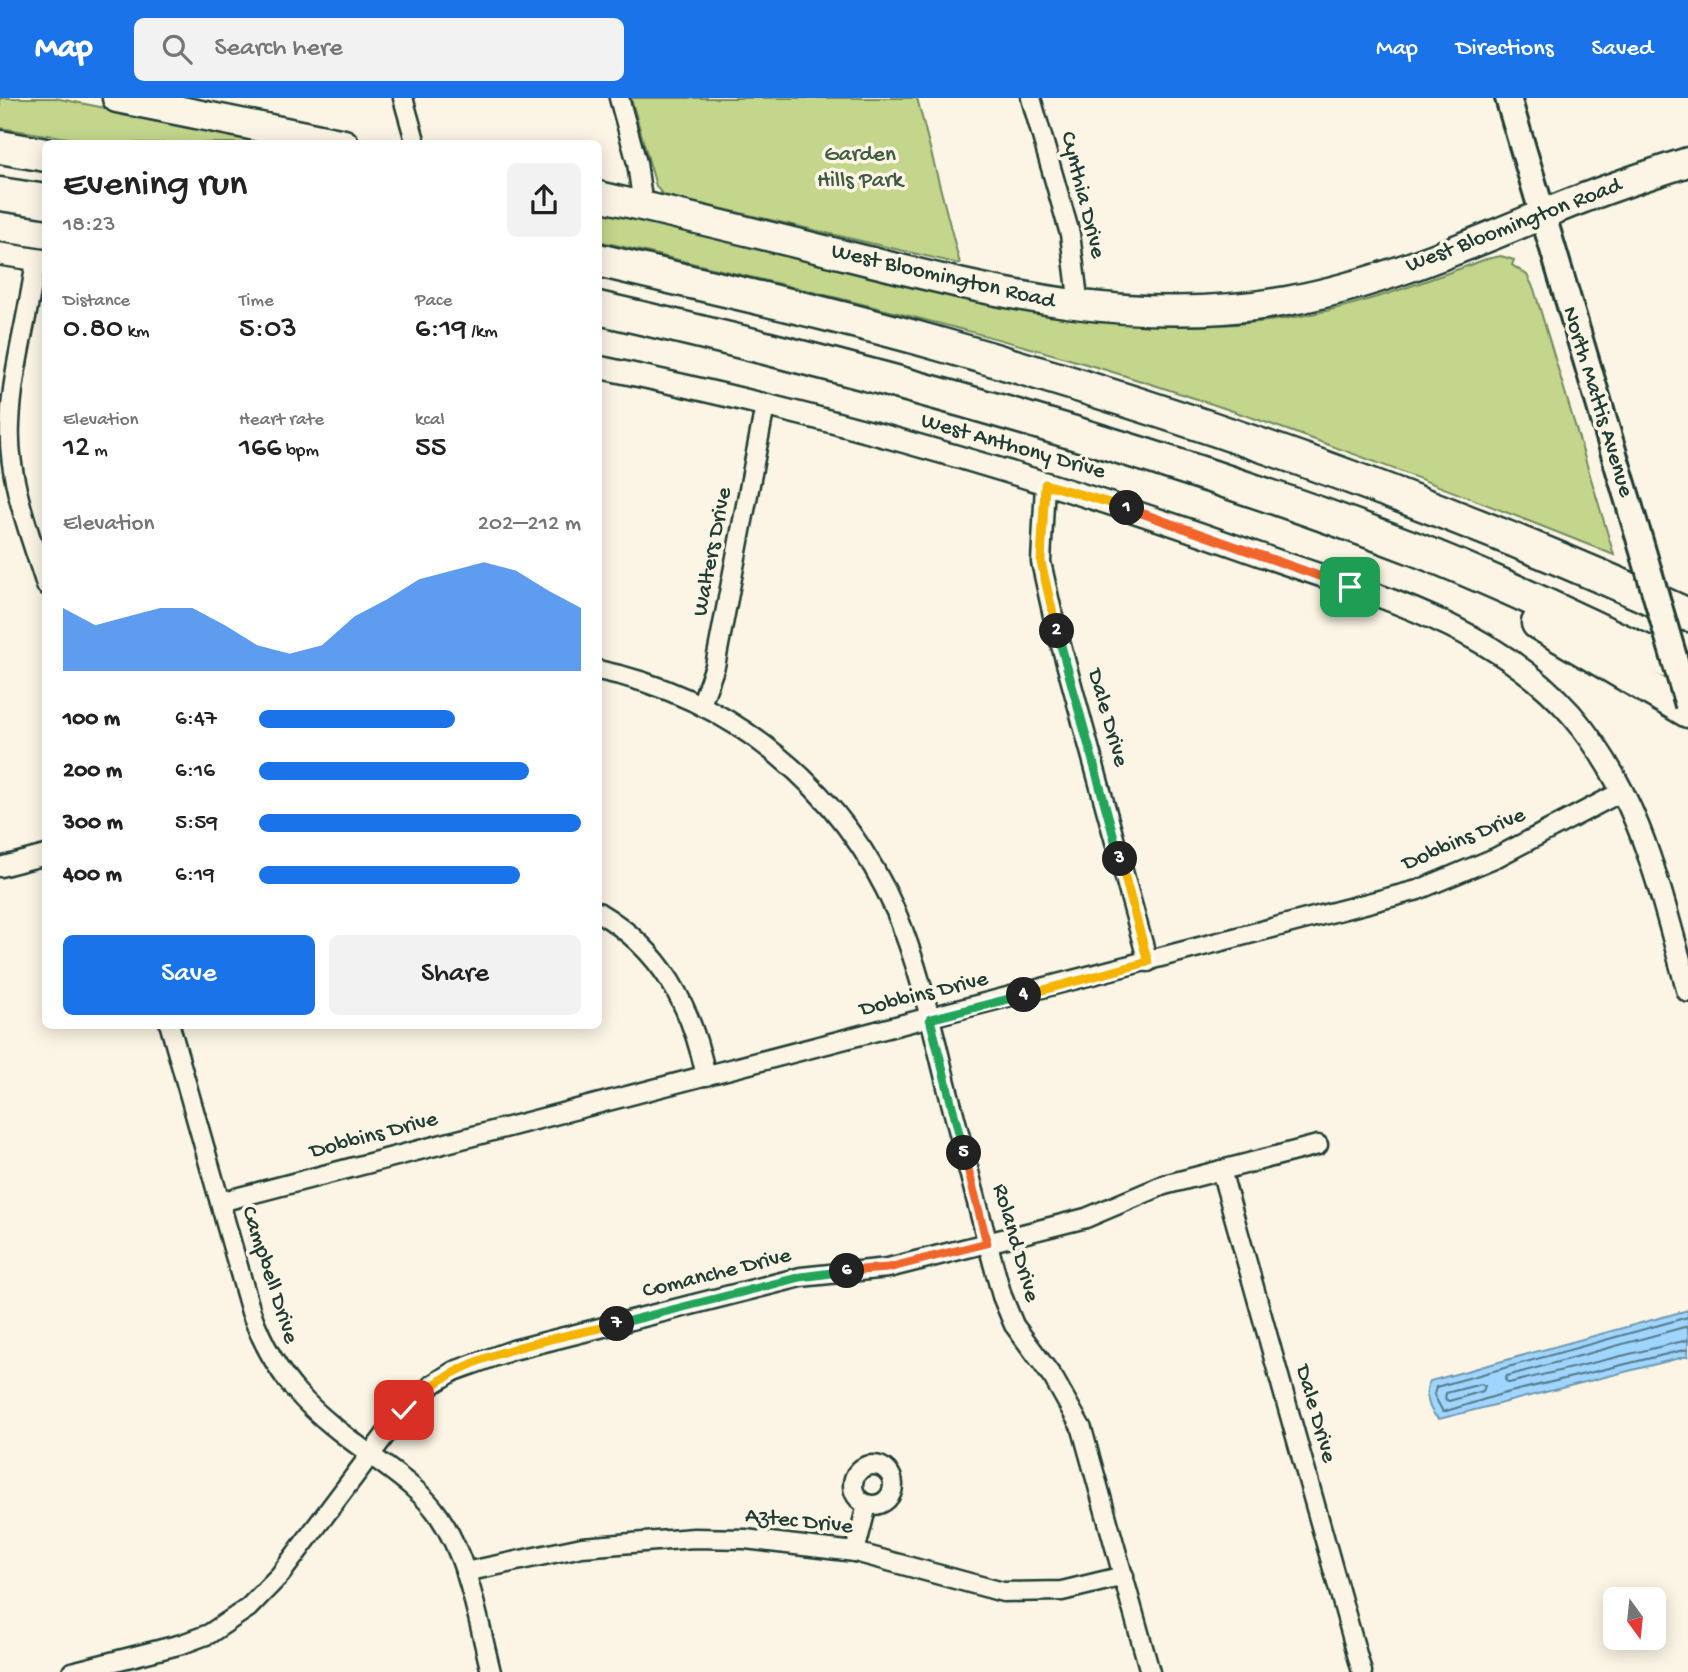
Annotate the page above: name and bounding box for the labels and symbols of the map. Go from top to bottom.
street label: Cynthia Drive [1053,129,1111,262]
park label: Garden Hills Park [817,142,906,195]
street label: West Bloomington Road [1402,172,1627,280]
street label: West Bloomington Road [829,238,1059,316]
street label: North Mattis Avenue [1555,303,1639,502]
street label: West Anthony Drive [918,408,1109,487]
street label: Walters Drive [687,484,739,619]
pin: 1 [1110,490,1144,526]
pin [1320,557,1380,617]
pin: 2 [1040,614,1074,648]
street label: Dale Drive [1080,664,1134,771]
street label: Dobbins Drive [1397,802,1531,879]
pin: 3 [1102,842,1138,876]
street label: Dobbins Drive [855,966,992,1024]
pin: 4 [1006,978,1042,1012]
street label: Dobbins Drive [305,1106,442,1167]
pin: 5 [946,1136,982,1170]
street label: Roland Drive [985,1181,1045,1306]
street label: Campbell Drive [234,1203,304,1348]
street label: Comanche Drive [640,1242,795,1305]
pin: 6 [830,1254,864,1288]
pin: 7 [600,1306,634,1342]
street label: Dale Drive [1288,1360,1342,1467]
pin [374,1380,434,1440]
street label: Aztec Drive [744,1503,855,1541]
north arrow [1603,1587,1666,1650]

